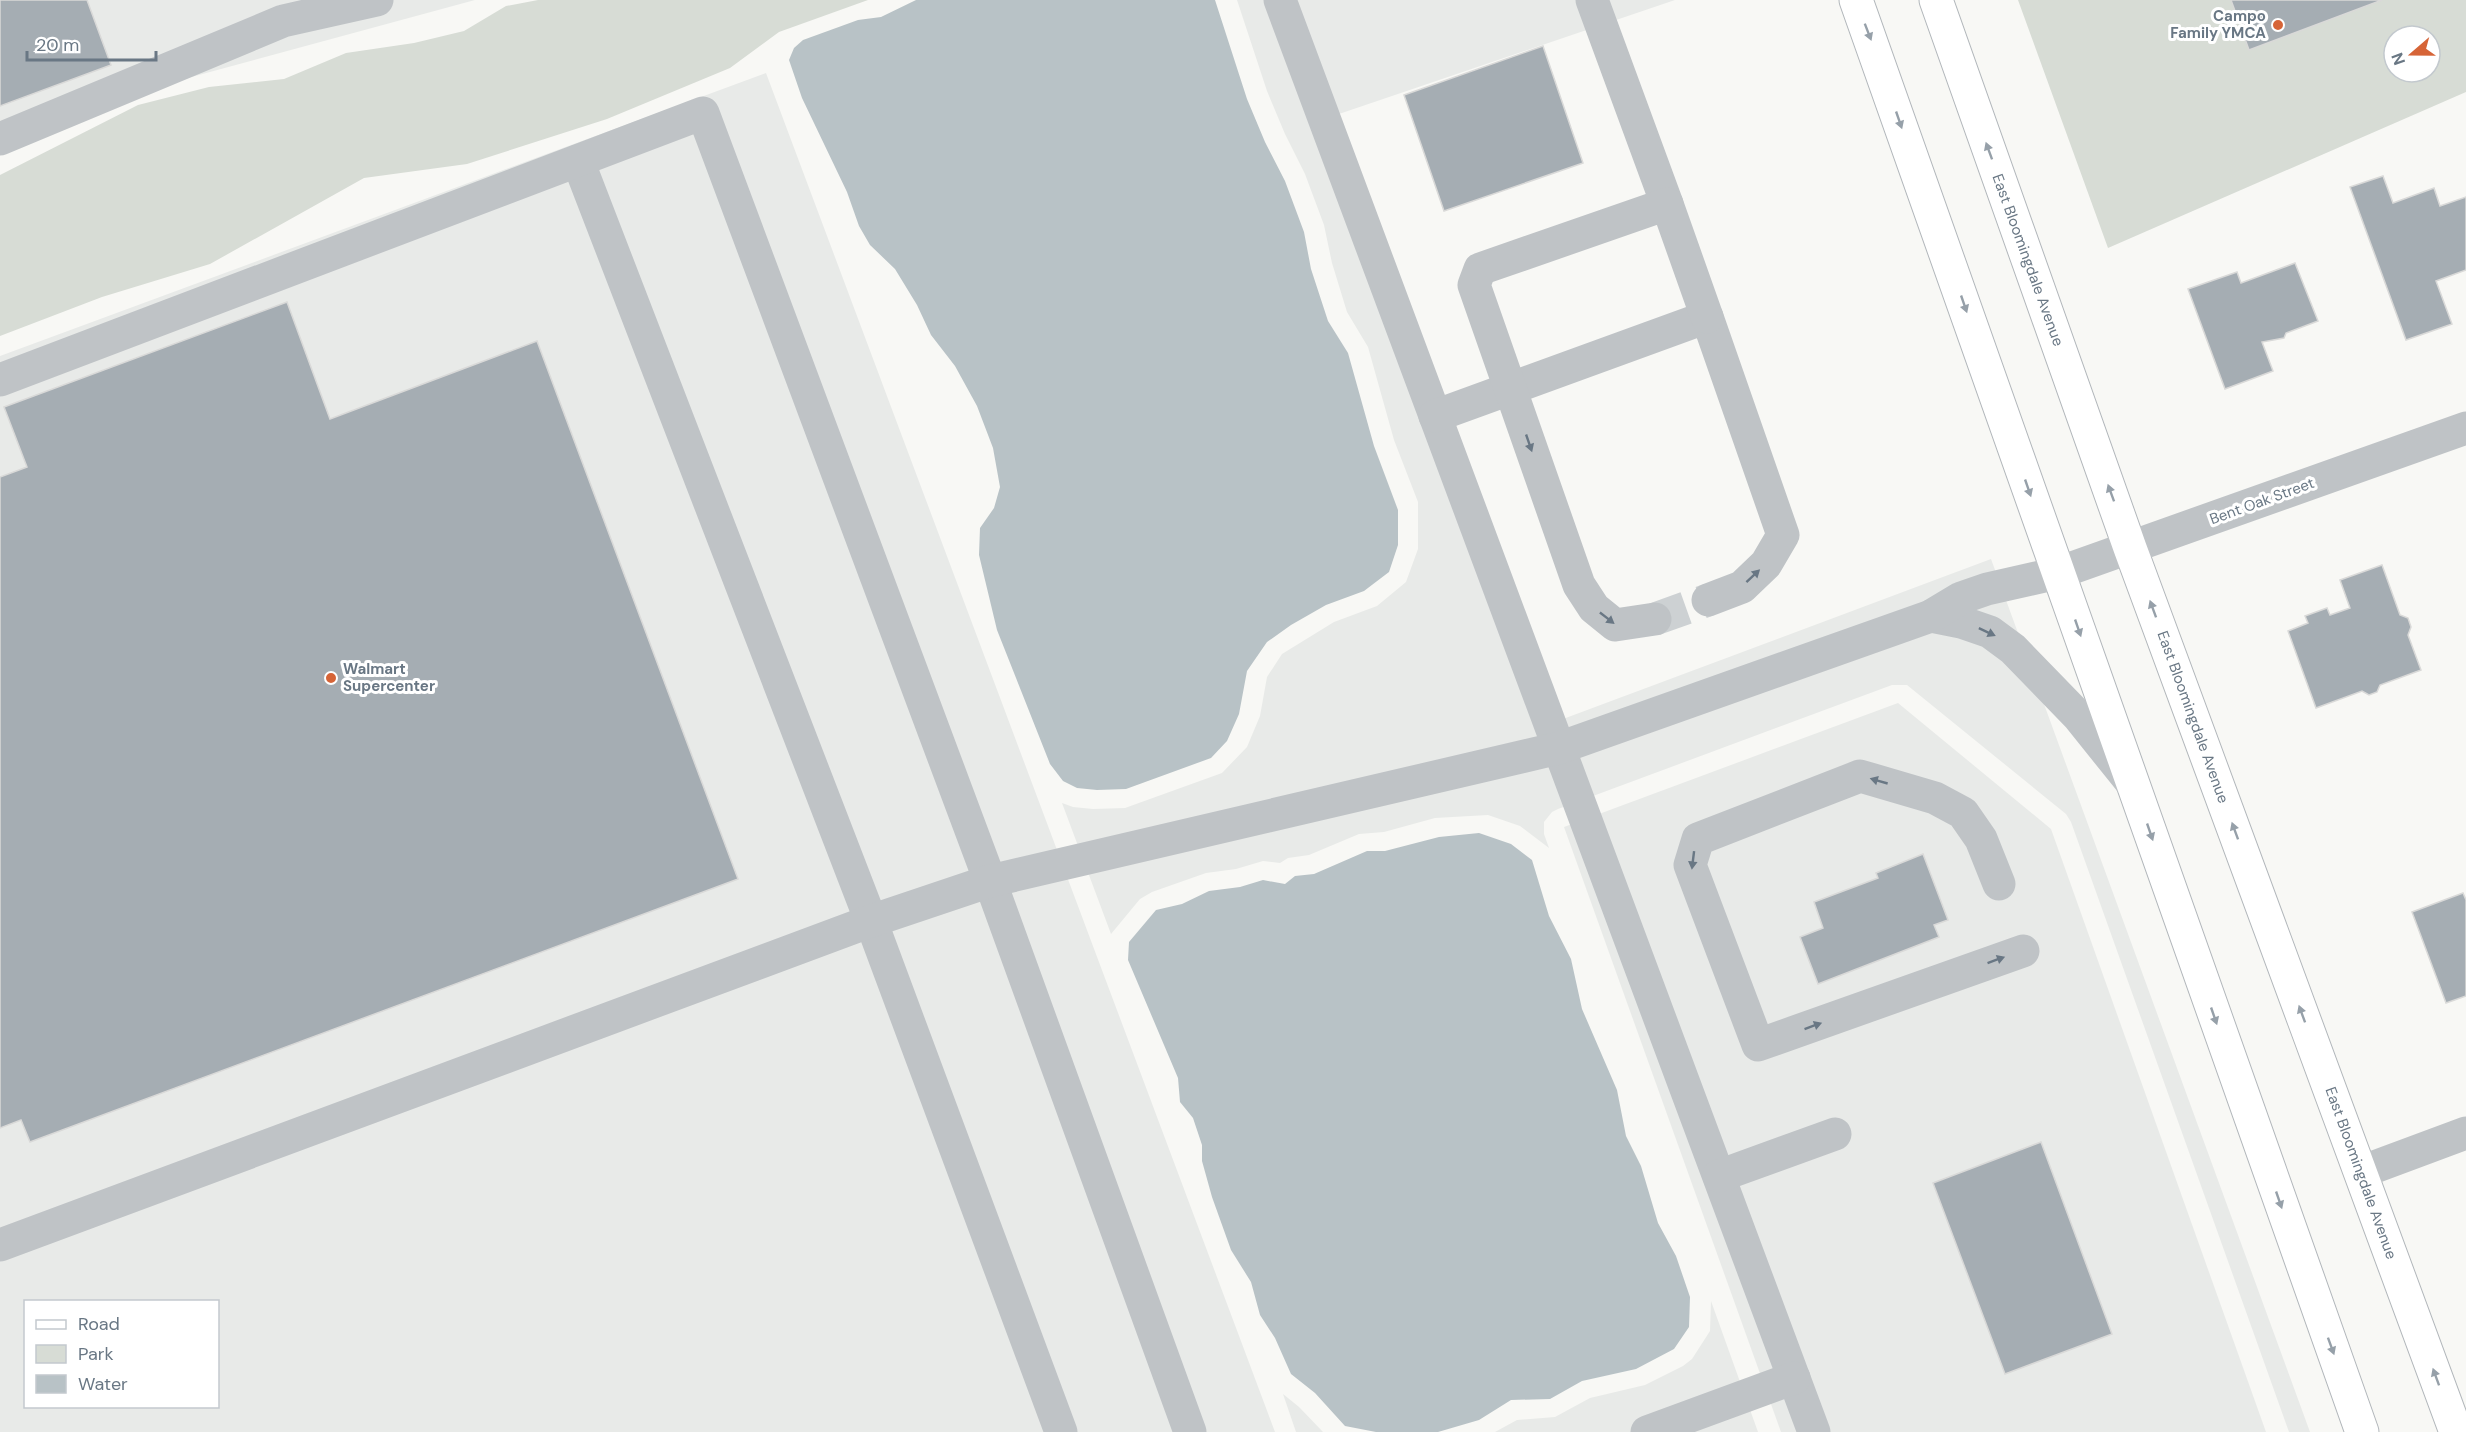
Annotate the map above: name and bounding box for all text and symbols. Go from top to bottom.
place label: Campo Family YMCA [2170,6,2266,43]
marker: Campo Family YMCA [2271,18,2285,32]
scale bar [27,24,156,62]
one-way arrow [1863,24,1873,42]
north arrow [2382,24,2442,84]
text: 20 m [36,33,79,57]
text: N [2387,50,2410,68]
one-way arrow [1895,111,1905,129]
one-way arrow [1983,142,1993,160]
street label: East Bloomingdale Avenue [1987,171,2069,349]
one-way arrow [1959,295,1969,313]
one-way arrow [1525,434,1534,452]
street label: Bent Oak Street [2207,473,2317,529]
one-way arrow [2024,479,2034,497]
one-way arrow [2105,484,2115,502]
one-way arrow [1745,570,1759,584]
one-way arrow [2147,599,2157,617]
one-way arrow [1599,612,1615,625]
one-way arrow [2073,620,2083,638]
one-way arrow [1978,628,1995,637]
street label: East Bloomingdale Avenue [2152,628,2234,806]
place label: Walmart Supercenter [343,659,435,696]
marker: Walmart Supercenter [324,671,338,685]
one-way arrow [1870,776,1888,785]
one-way arrow [2229,822,2239,840]
one-way arrow [2145,823,2155,841]
one-way arrow [1689,850,1698,869]
one-way arrow [1987,955,2005,965]
one-way arrow [2297,1005,2307,1023]
one-way arrow [2210,1007,2220,1025]
one-way arrow [1804,1020,1822,1030]
street label: East Bloomingdale Avenue [2320,1084,2402,1262]
one-way arrow [2275,1191,2285,1209]
legend [24,1300,219,1408]
text: Road [78,1312,120,1336]
one-way arrow [2326,1337,2336,1355]
text: Park [78,1342,114,1366]
one-way arrow [2430,1368,2440,1386]
text: Water [78,1372,128,1396]

